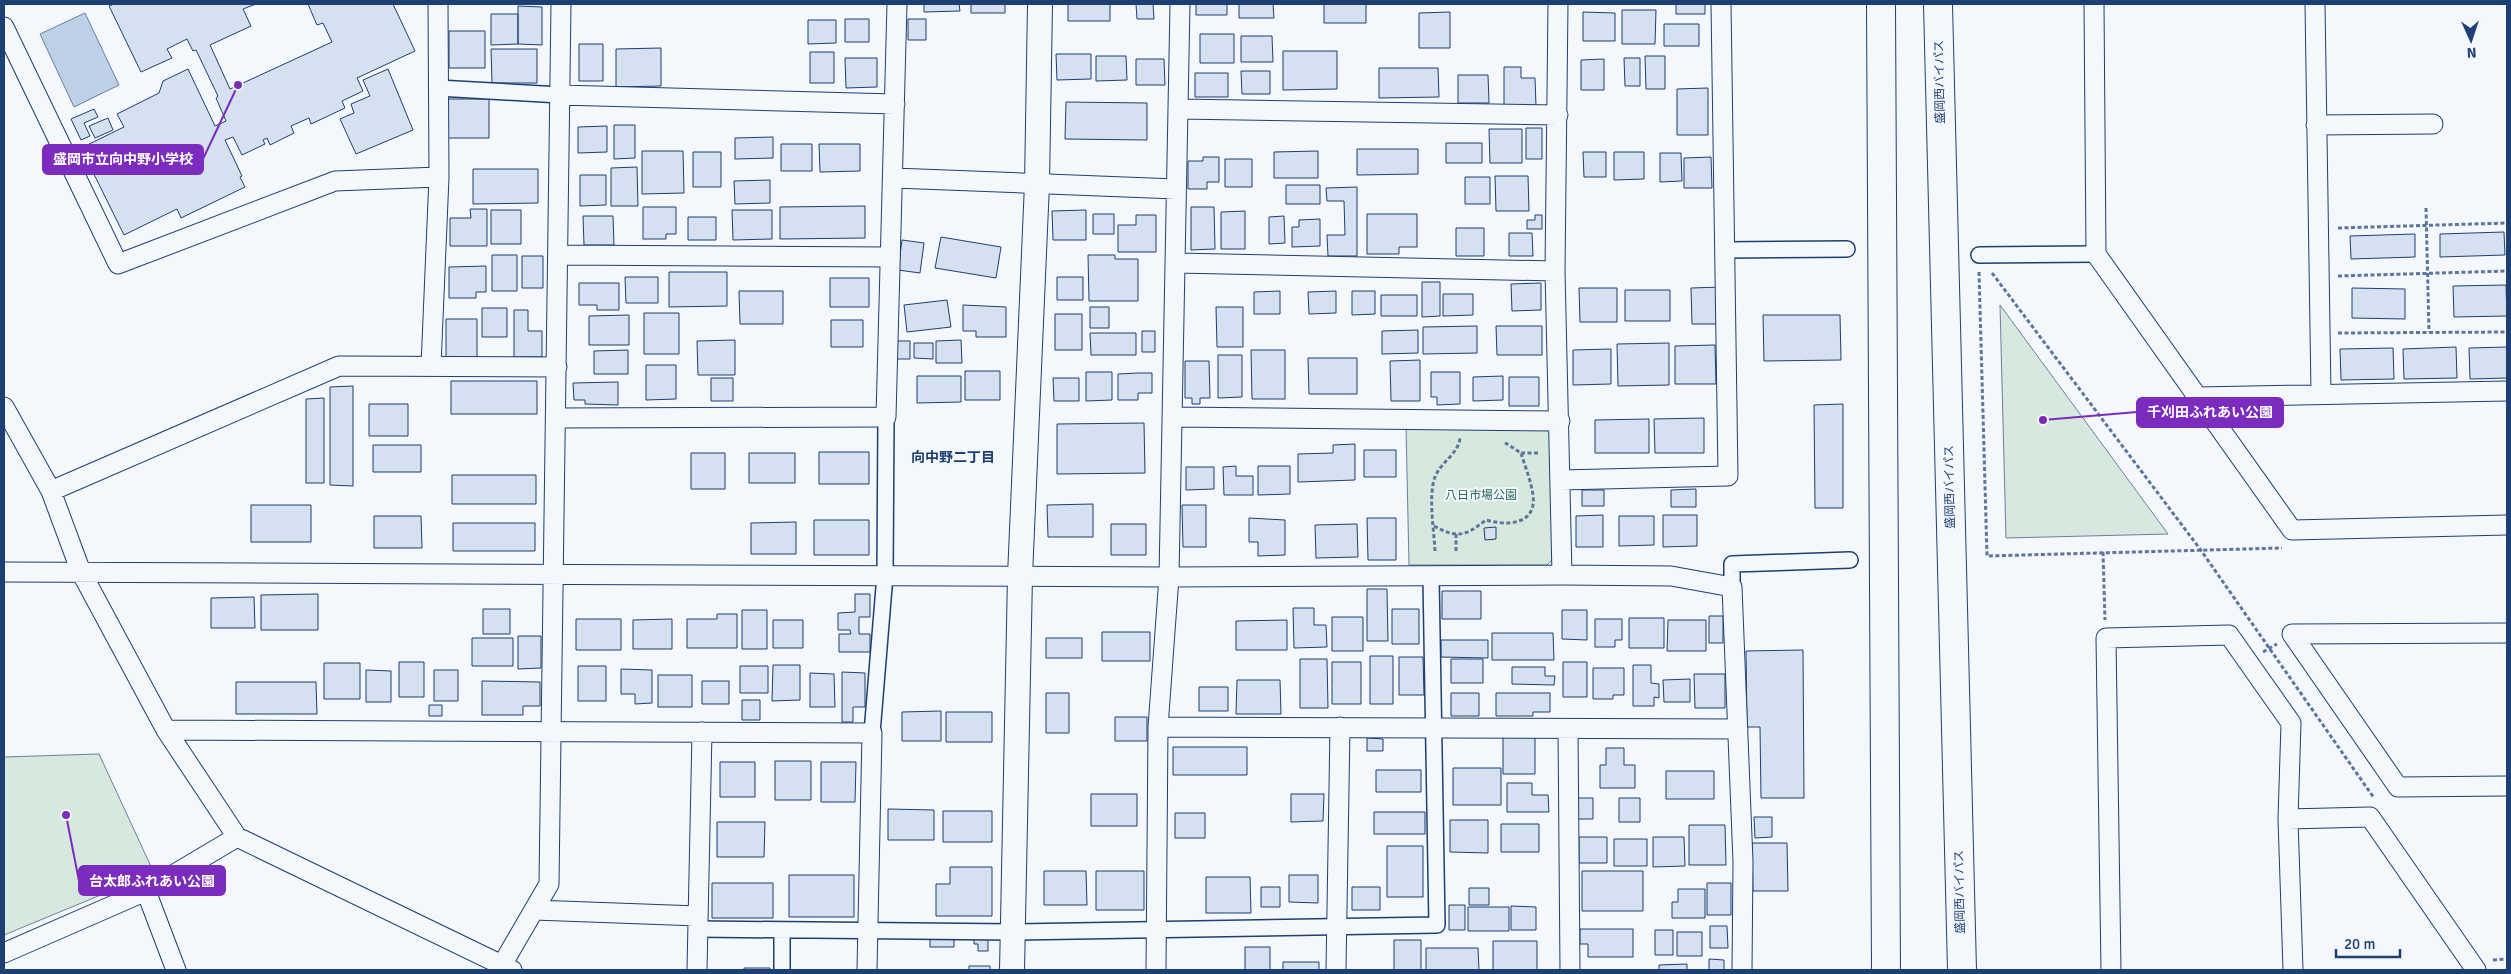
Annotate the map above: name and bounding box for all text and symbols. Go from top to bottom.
north arrow [2446,15,2496,65]
street label: 盛岡西バイパス [1932,40,1948,124]
text: N [2466,44,2477,61]
callout: 盛岡市立向中野小学校 [43,145,203,174]
text: 盛岡市立向中野小学校 [53,151,193,168]
callout: 千刈田ふれあい公園 [2137,398,2283,427]
text: 千刈田ふれあい公園 [2147,404,2273,421]
street label: 盛岡西バイパス [1942,445,1958,529]
district label: 向中野二丁目 [911,449,995,466]
park label: 八日市場公園 [1445,488,1517,503]
street label: 盛岡西バイパス [1952,850,1968,934]
callout: 台太郎ふれあい公園 [79,866,225,895]
text: 台太郎ふれあい公園 [89,873,215,890]
scale bar [2336,926,2400,958]
text: 20 m [2344,935,2375,953]

